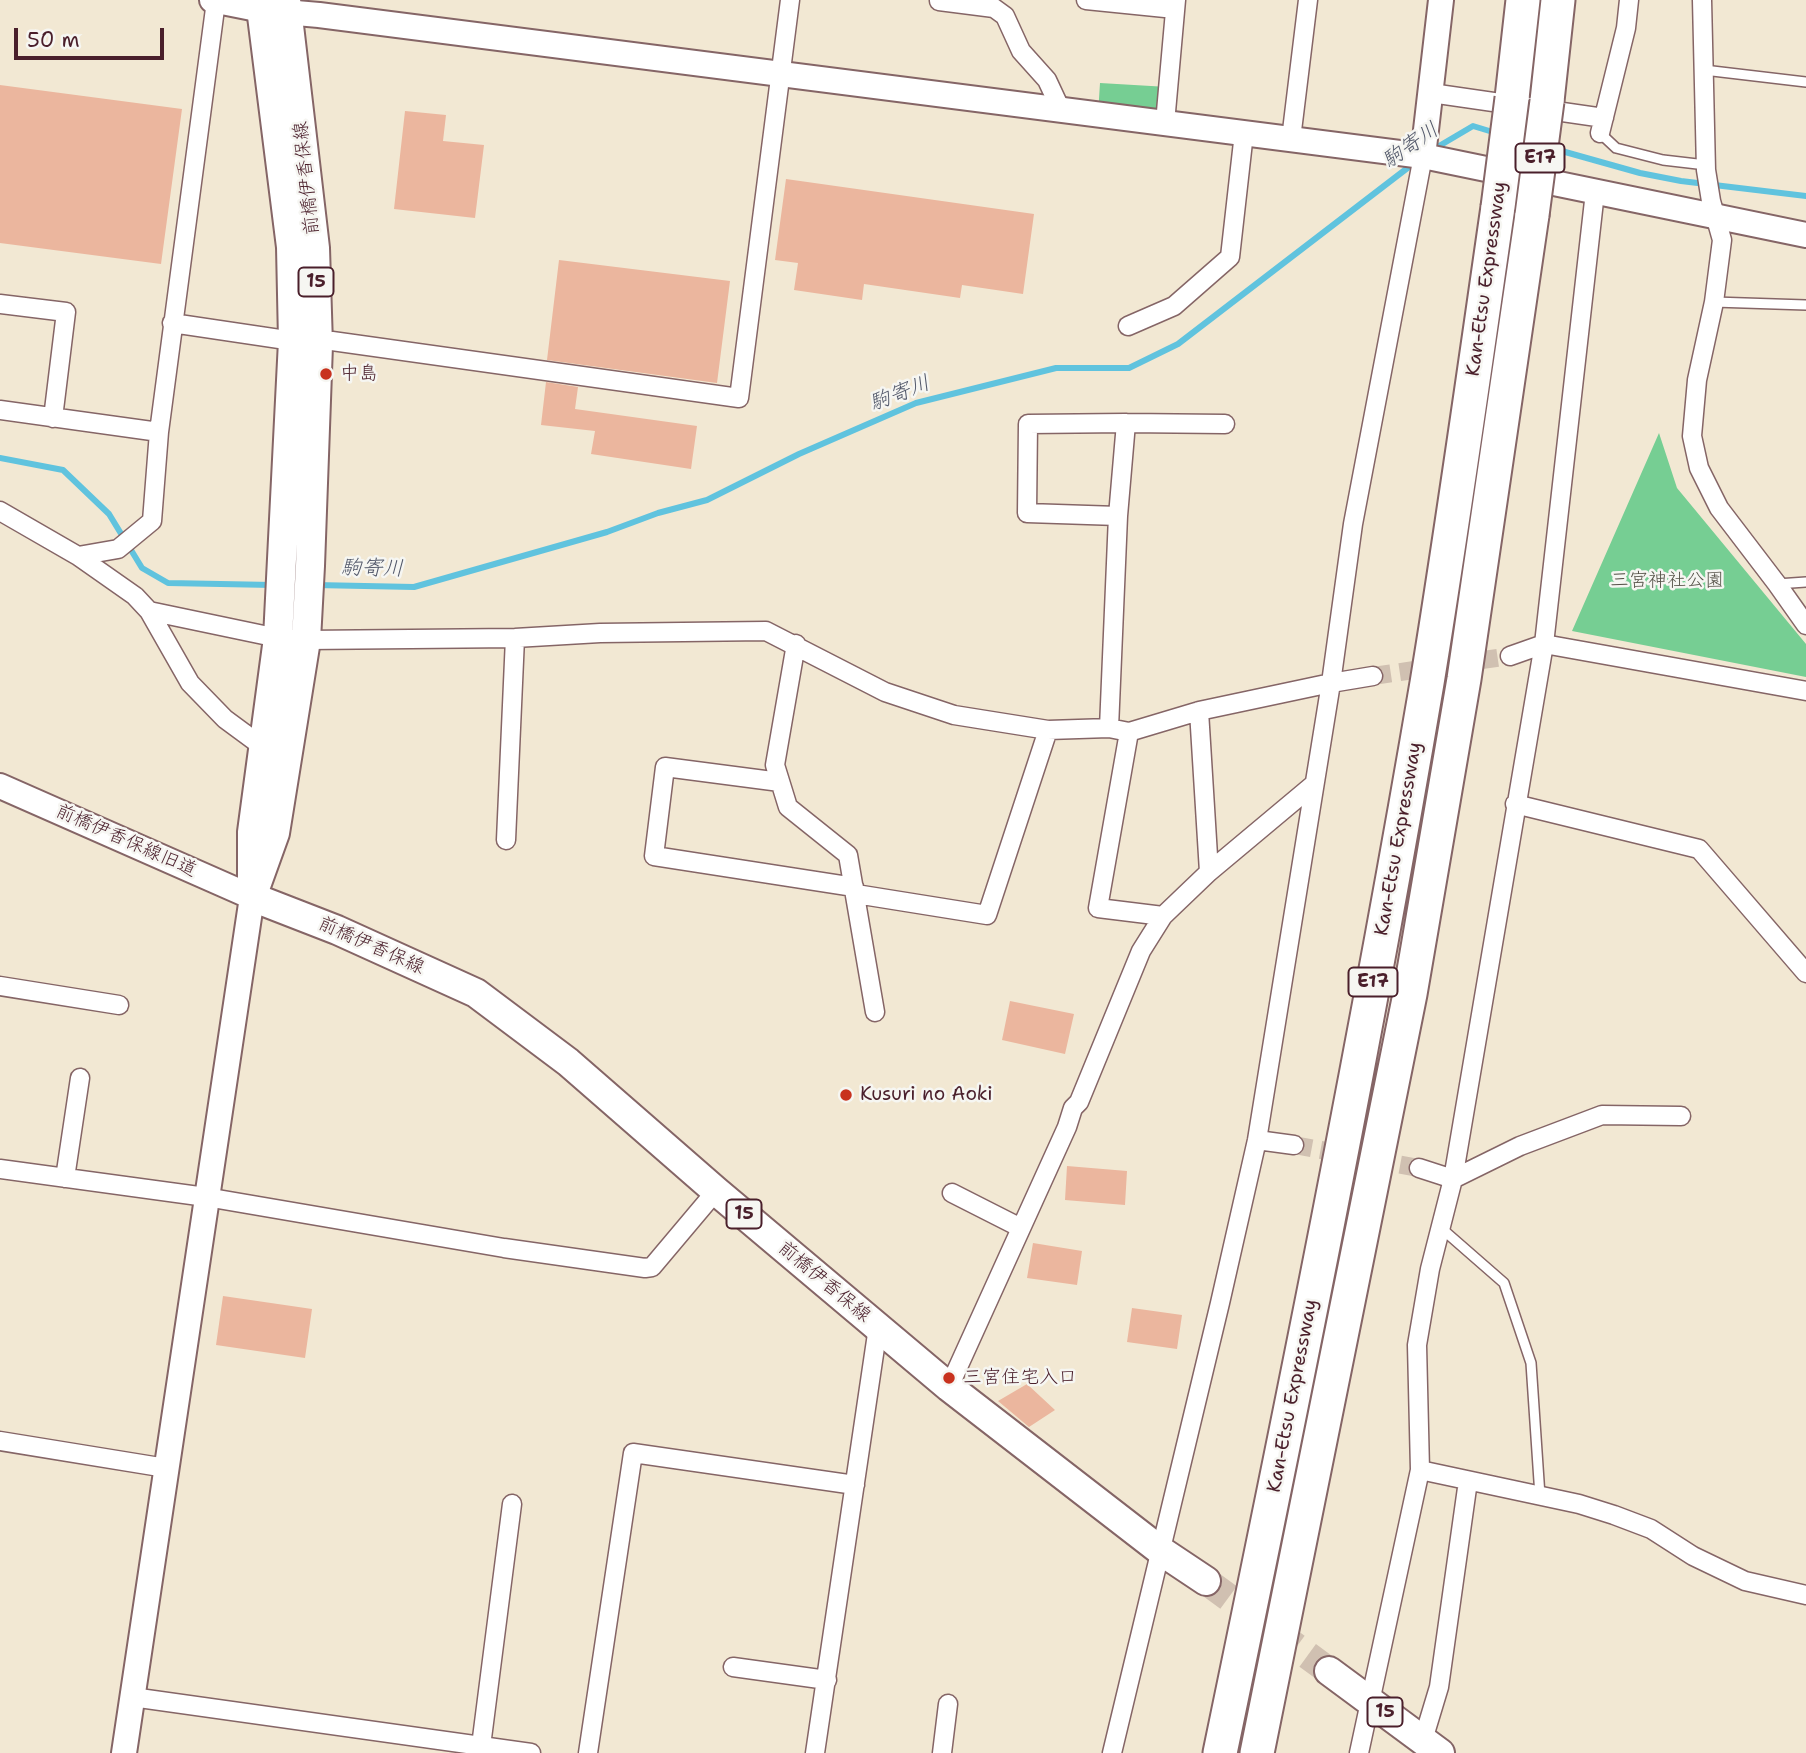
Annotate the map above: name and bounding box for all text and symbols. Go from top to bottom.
scale bar [18,14,168,58]
text: 50 m [27,26,80,54]
water label: 駒寄川 [1378,118,1444,174]
street label: 前橋伊香保線 [290,120,324,236]
road number: E17 [1516,144,1564,173]
street label: Kan-Etsu Expressway [1462,180,1512,378]
road number: 15 [298,268,334,296]
place label: 中島 [340,363,378,385]
marker: 中島 [318,366,334,382]
water label: 駒寄川 [866,371,934,417]
water label: 駒寄川 [340,556,404,582]
park label: 三宮神社公園 [1610,570,1724,592]
street label: Kan-Etsu Expressway [1371,740,1427,938]
street label: 前橋伊香保線旧道 [52,800,200,882]
street label: 前橋伊香保線 [314,912,428,980]
road number: E17 [1348,967,1398,996]
place label: Kusuri no Aoki [860,1084,993,1106]
marker: Kusuri no Aoki [838,1087,854,1103]
road number: 15 [726,1199,762,1228]
street label: 前橋伊香保線 [773,1237,875,1327]
street label: Kan-Etsu Expressway [1263,1297,1323,1495]
place label: 三宮住宅入口 [963,1367,1077,1389]
marker: 三宮住宅入口 [941,1370,957,1386]
road number: 15 [1368,1698,1402,1727]

